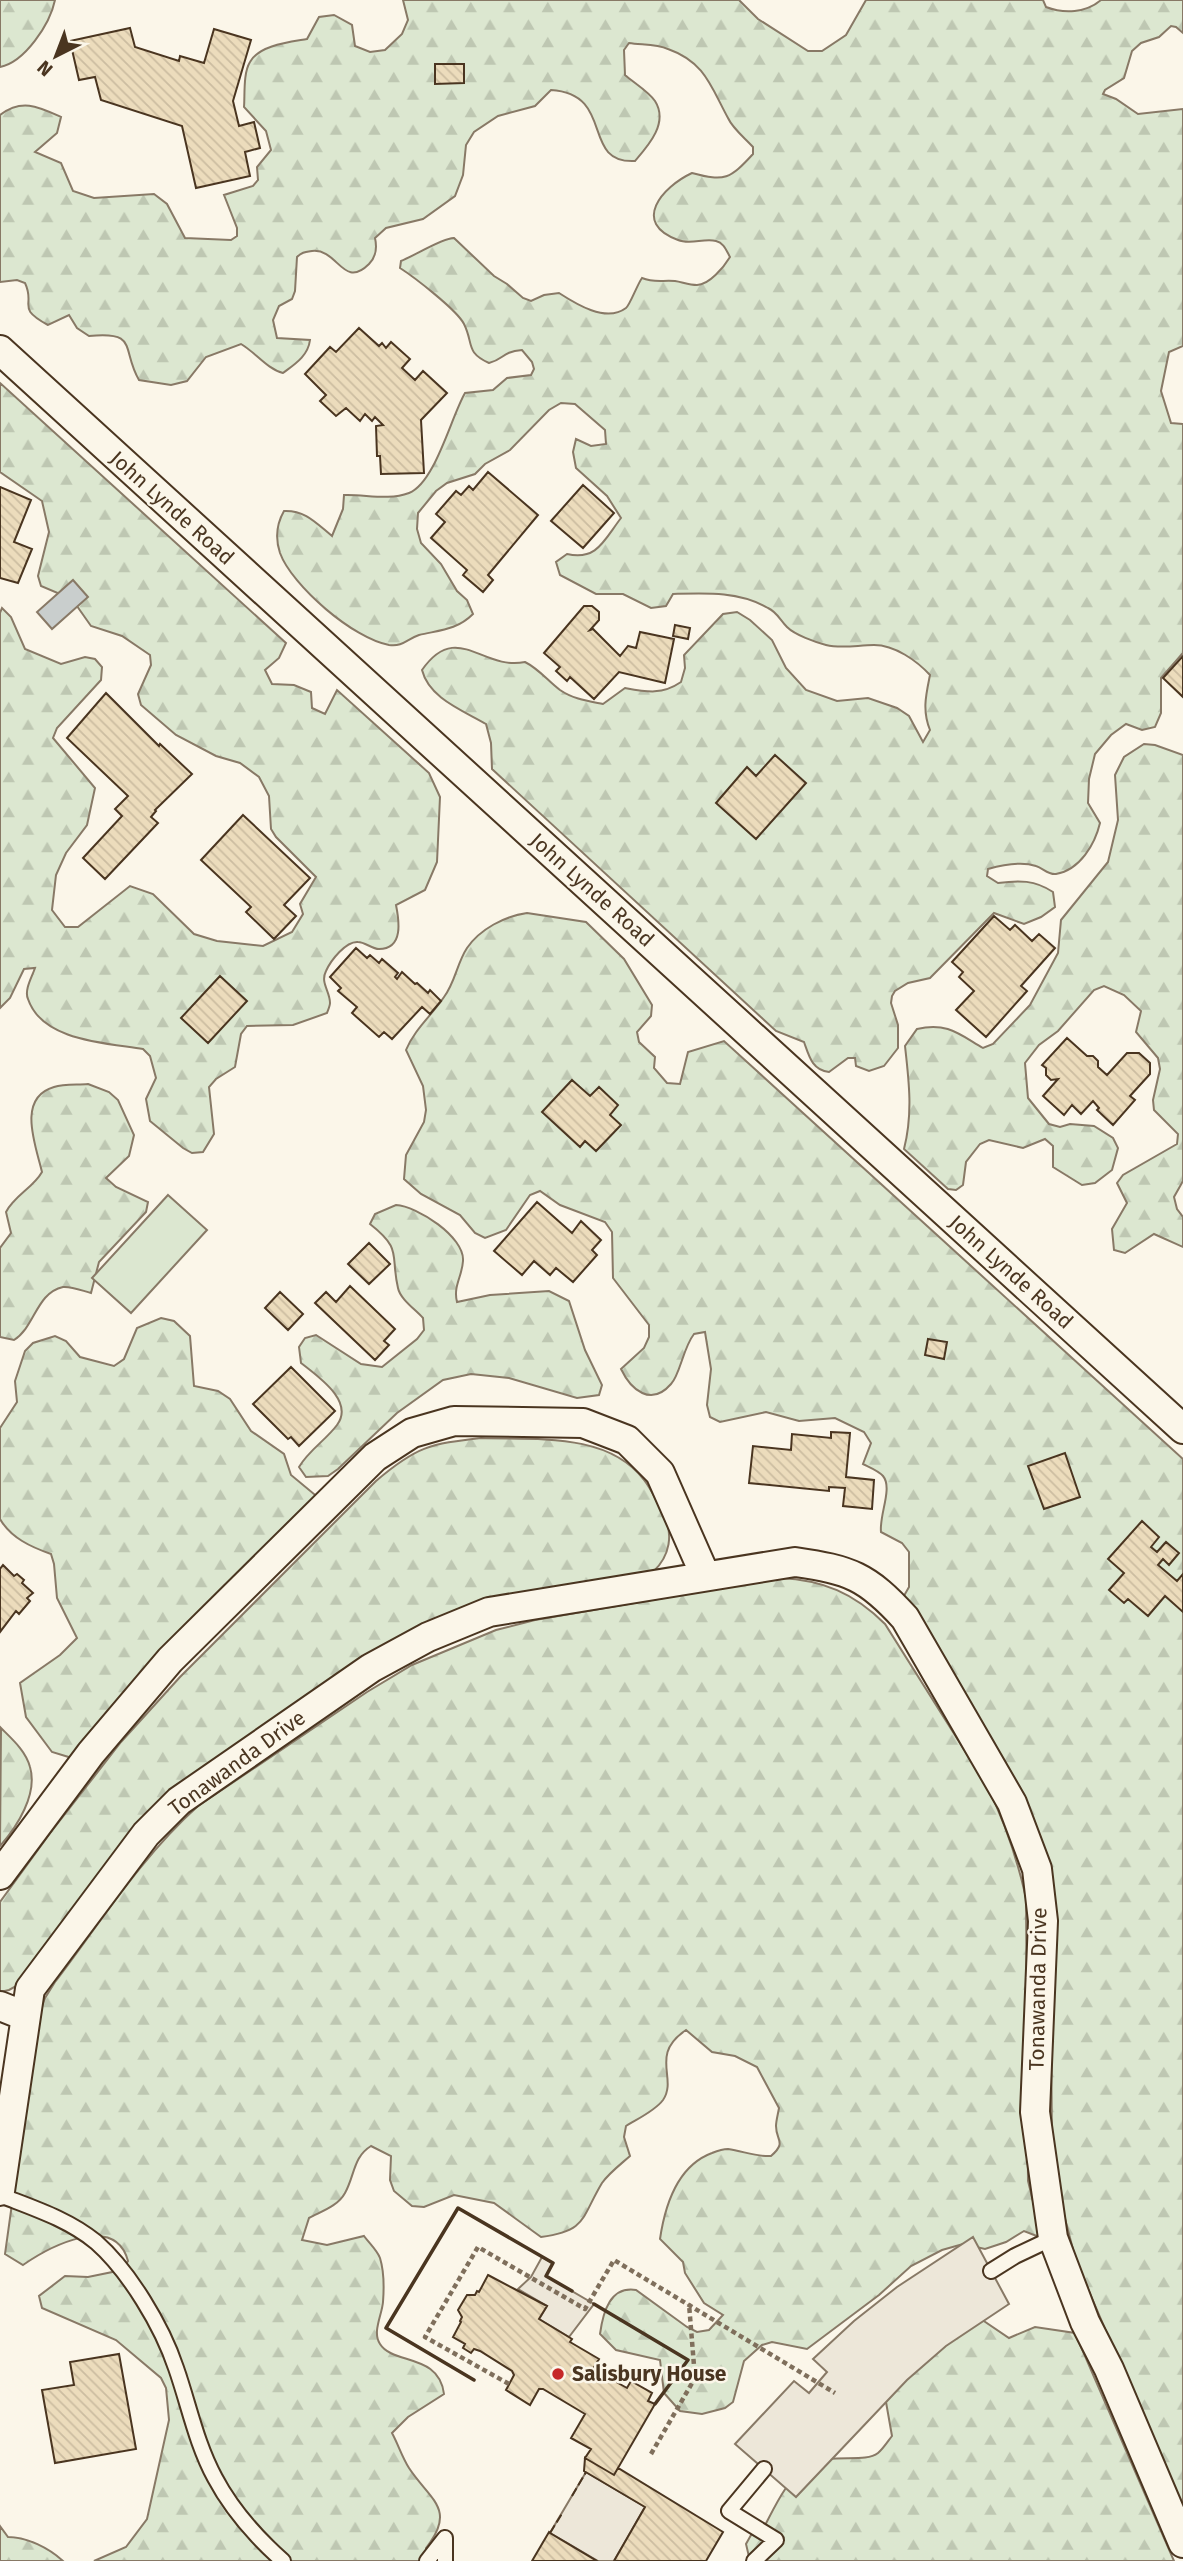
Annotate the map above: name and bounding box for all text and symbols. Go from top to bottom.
north arrow [21,21,91,91]
text: N [33,55,57,81]
street label: John Lynde Road [104,445,240,571]
street label: John Lynde Road [524,827,660,953]
street label: John Lynde Road [943,1209,1079,1335]
street label: Tonawanda Drive [163,1705,311,1821]
street label: Tonawanda Drive [1024,1907,1052,2071]
place label: Salisbury House [572,2361,727,2387]
marker: Salisbury House [550,2366,566,2382]

